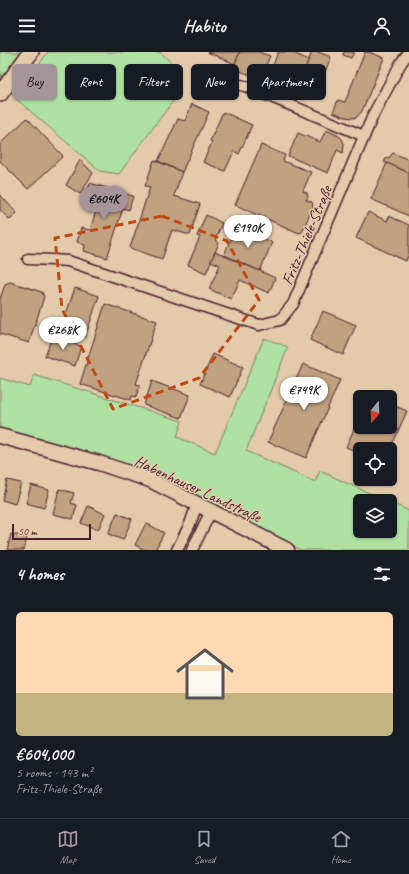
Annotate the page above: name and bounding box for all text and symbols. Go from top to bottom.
icon: menu [16,15,38,37]
text: Habito [183,15,226,37]
icon: person [371,15,393,37]
chip: Buy [12,64,57,100]
chip: Rent [65,64,116,100]
chip: Filters [124,64,183,100]
chip: New [191,64,239,100]
chip: Apartment [247,64,326,100]
street label: Fritz-Thiele-Straße [277,181,337,288]
pin: €604K [76,186,132,220]
text: €604K [89,191,119,207]
pin: €190K [220,215,276,249]
text: €190K [233,220,263,236]
pin: €268K [35,317,91,351]
text: €268K [48,322,78,338]
pin: €749K [276,377,332,411]
text: €749K [289,382,319,398]
north arrow [353,390,397,434]
map controls [353,390,397,538]
button: locate [353,442,397,486]
street label: Habenhauser Landstraße [131,451,266,528]
button: layers [353,494,397,538]
scale bar [12,522,91,541]
text: 50 m [18,524,37,538]
icon: filters [371,563,393,585]
text: 4 homes [16,564,64,585]
icon: home [169,638,241,710]
text: €604,000 [16,744,73,765]
text: 5 rooms · 143 m² [16,765,92,781]
text: Fritz-Thiele-Straße [16,781,102,797]
tab: Map [57,828,79,866]
tab: Saved [193,828,215,866]
tab: Home [330,828,352,866]

